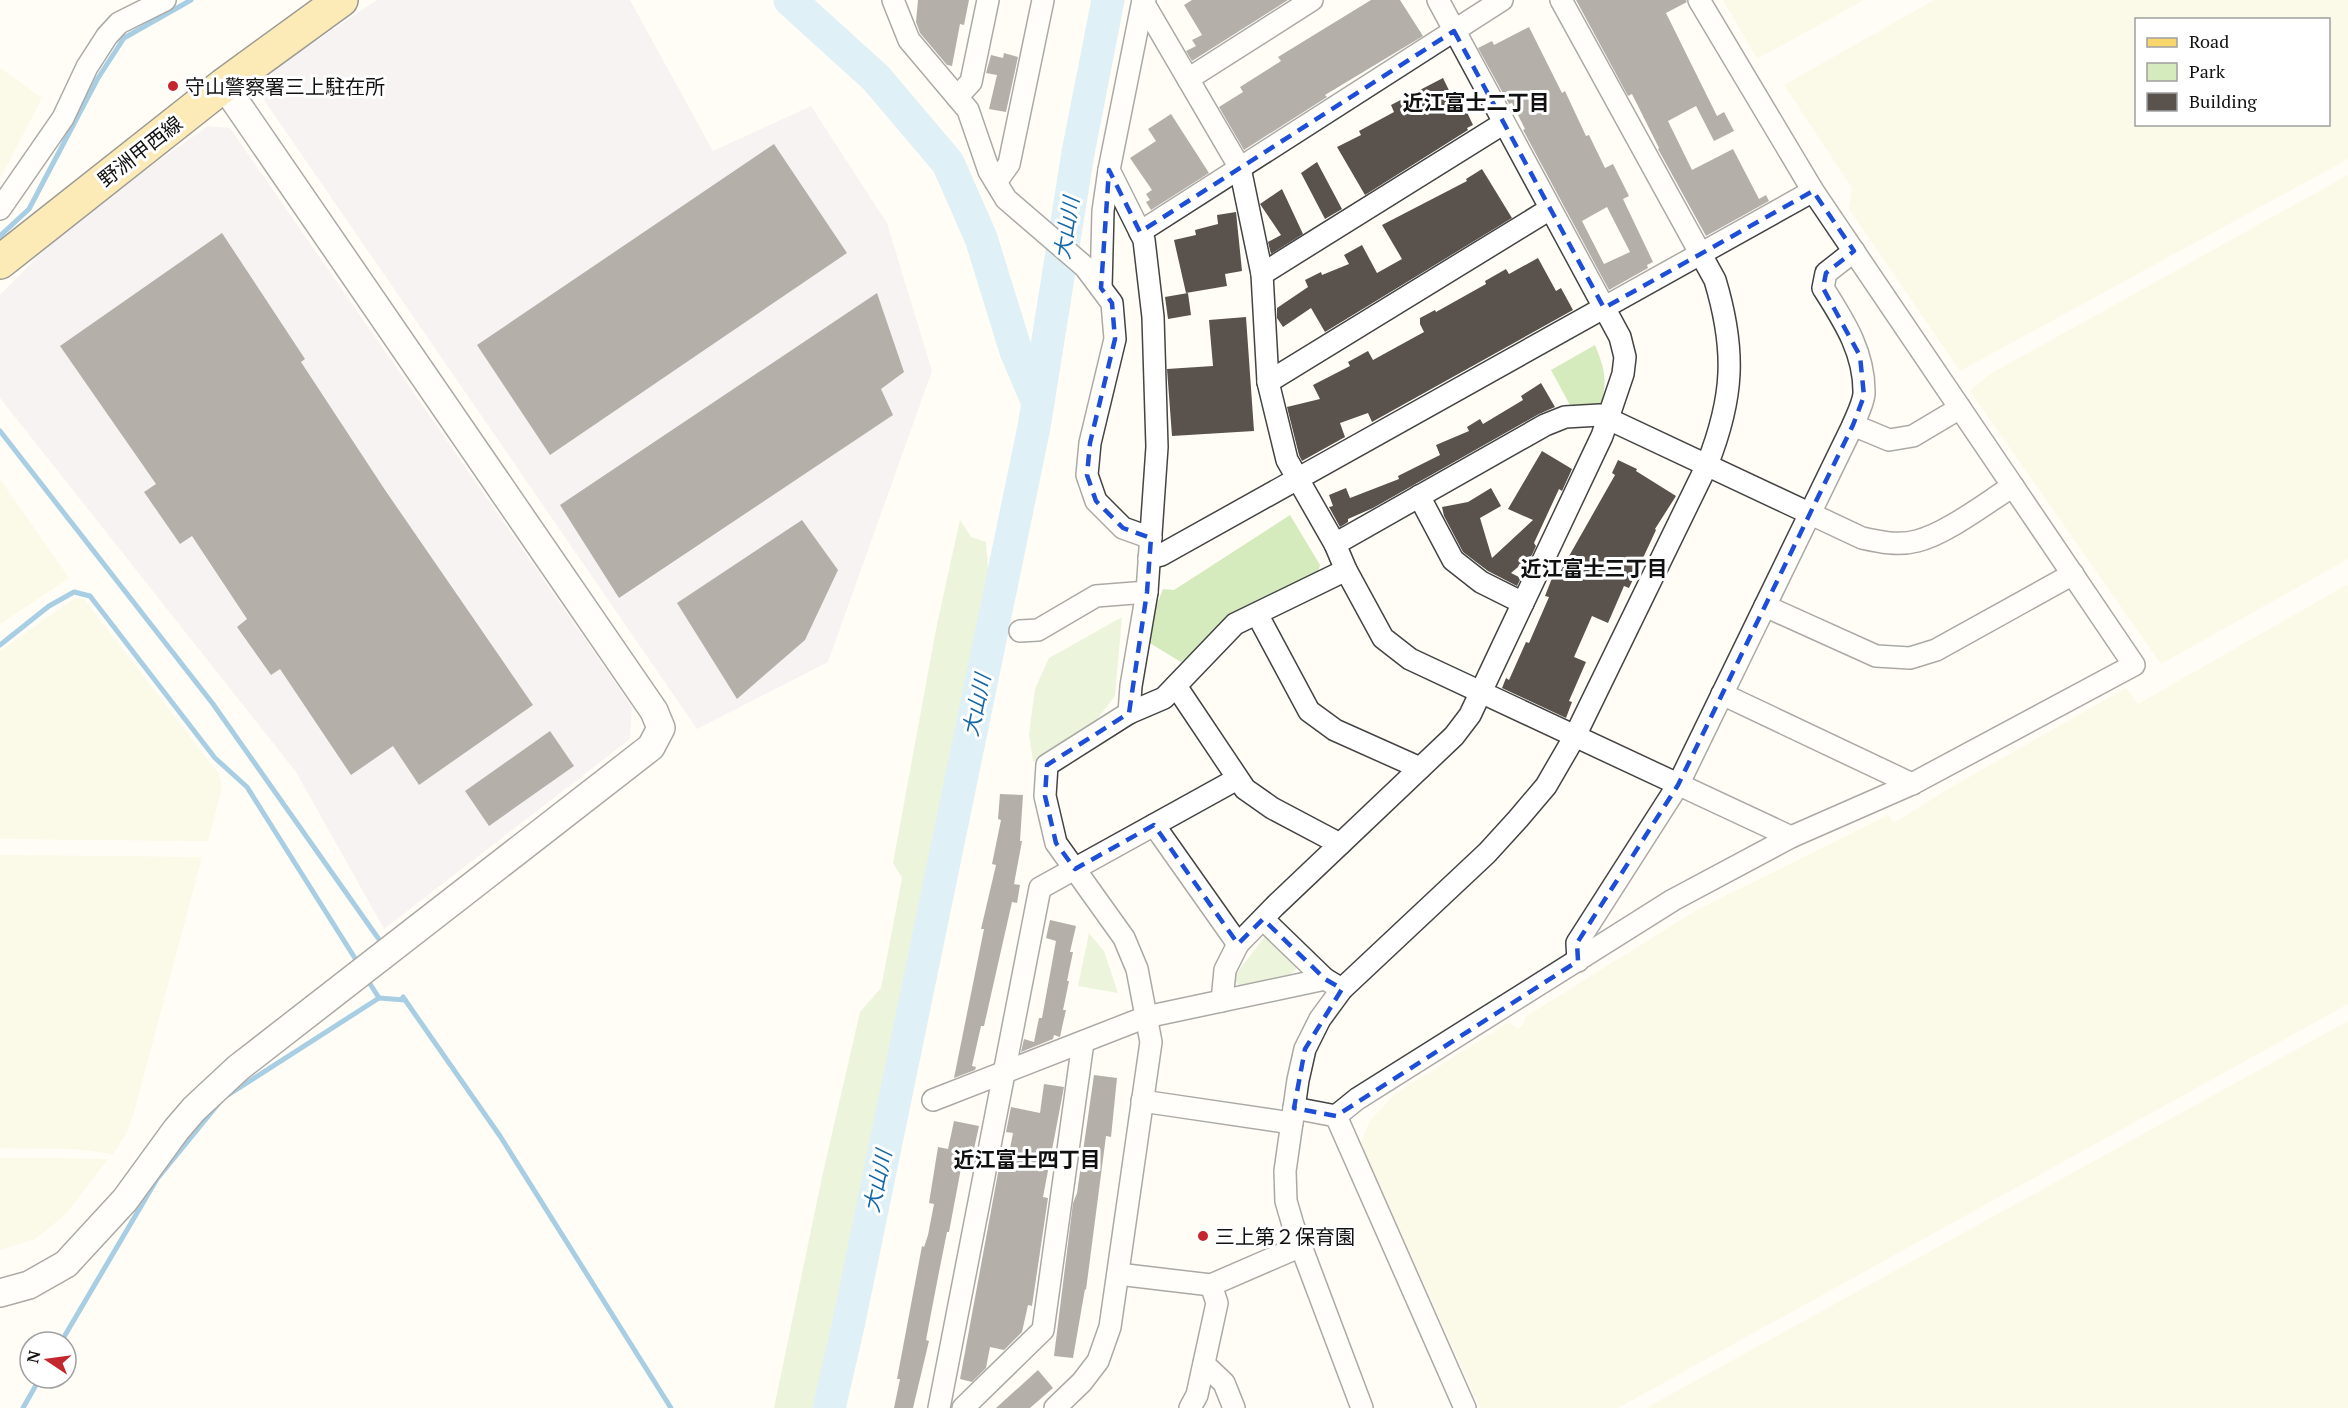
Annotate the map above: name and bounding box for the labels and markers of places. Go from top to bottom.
place label: 守山警察署三上駐在所 [185,73,385,100]
marker: 守山警察署三上駐在所 [166,79,180,93]
place label: 三上第２保育園 [1215,1223,1355,1250]
marker: 三上第２保育園 [1196,1229,1210,1243]

